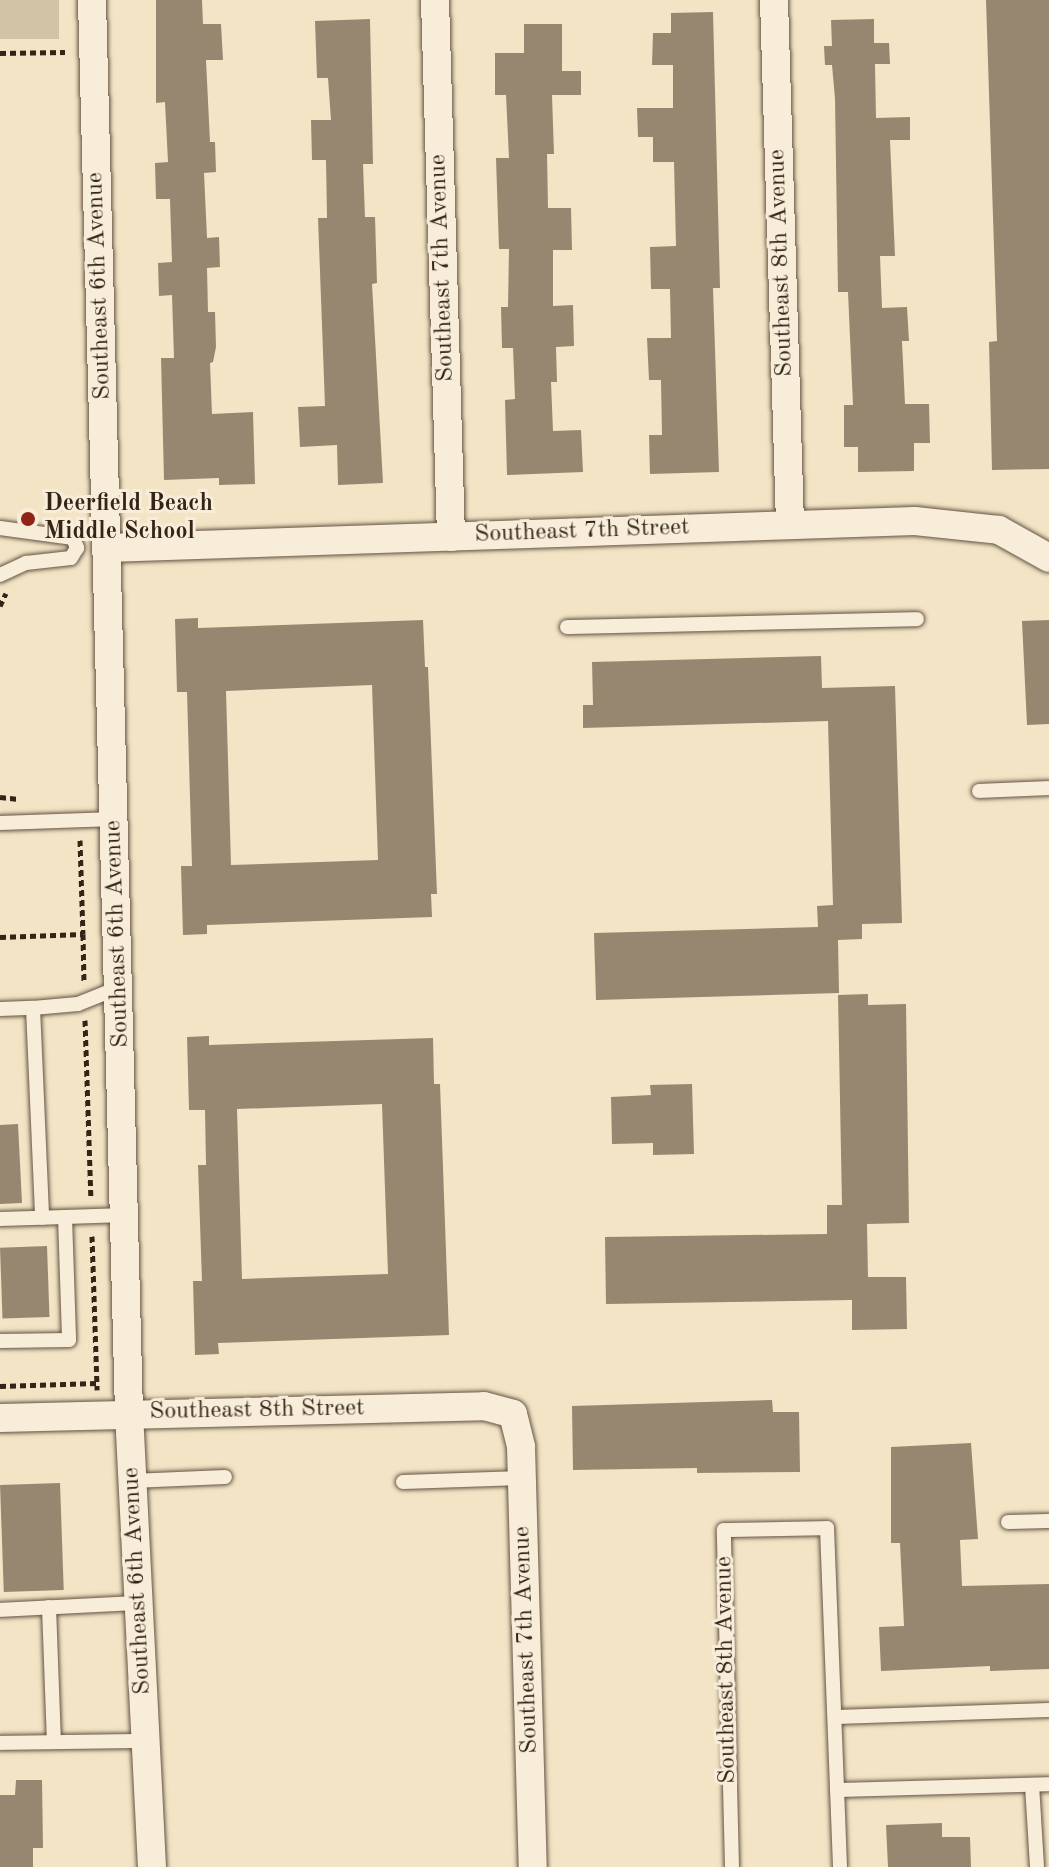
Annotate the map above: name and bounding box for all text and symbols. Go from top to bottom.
street label: Southeast 8th Avenue [764,149,800,377]
street label: Southeast 7th Avenue [425,154,461,382]
street label: Southeast 6th Avenue [82,172,118,400]
place label: Deerfield Beach Middle School [44,491,213,547]
marker: Deerfield Beach Middle School [19,510,37,528]
street label: Southeast 7th Street [474,514,690,550]
street label: Southeast 6th Avenue [100,820,136,1048]
street label: Southeast 8th Street [149,1395,365,1427]
street label: Southeast 6th Avenue [118,1466,158,1696]
street label: Southeast 7th Avenue [509,1526,545,1754]
street label: Southeast 8th Avenue [711,1556,743,1784]

